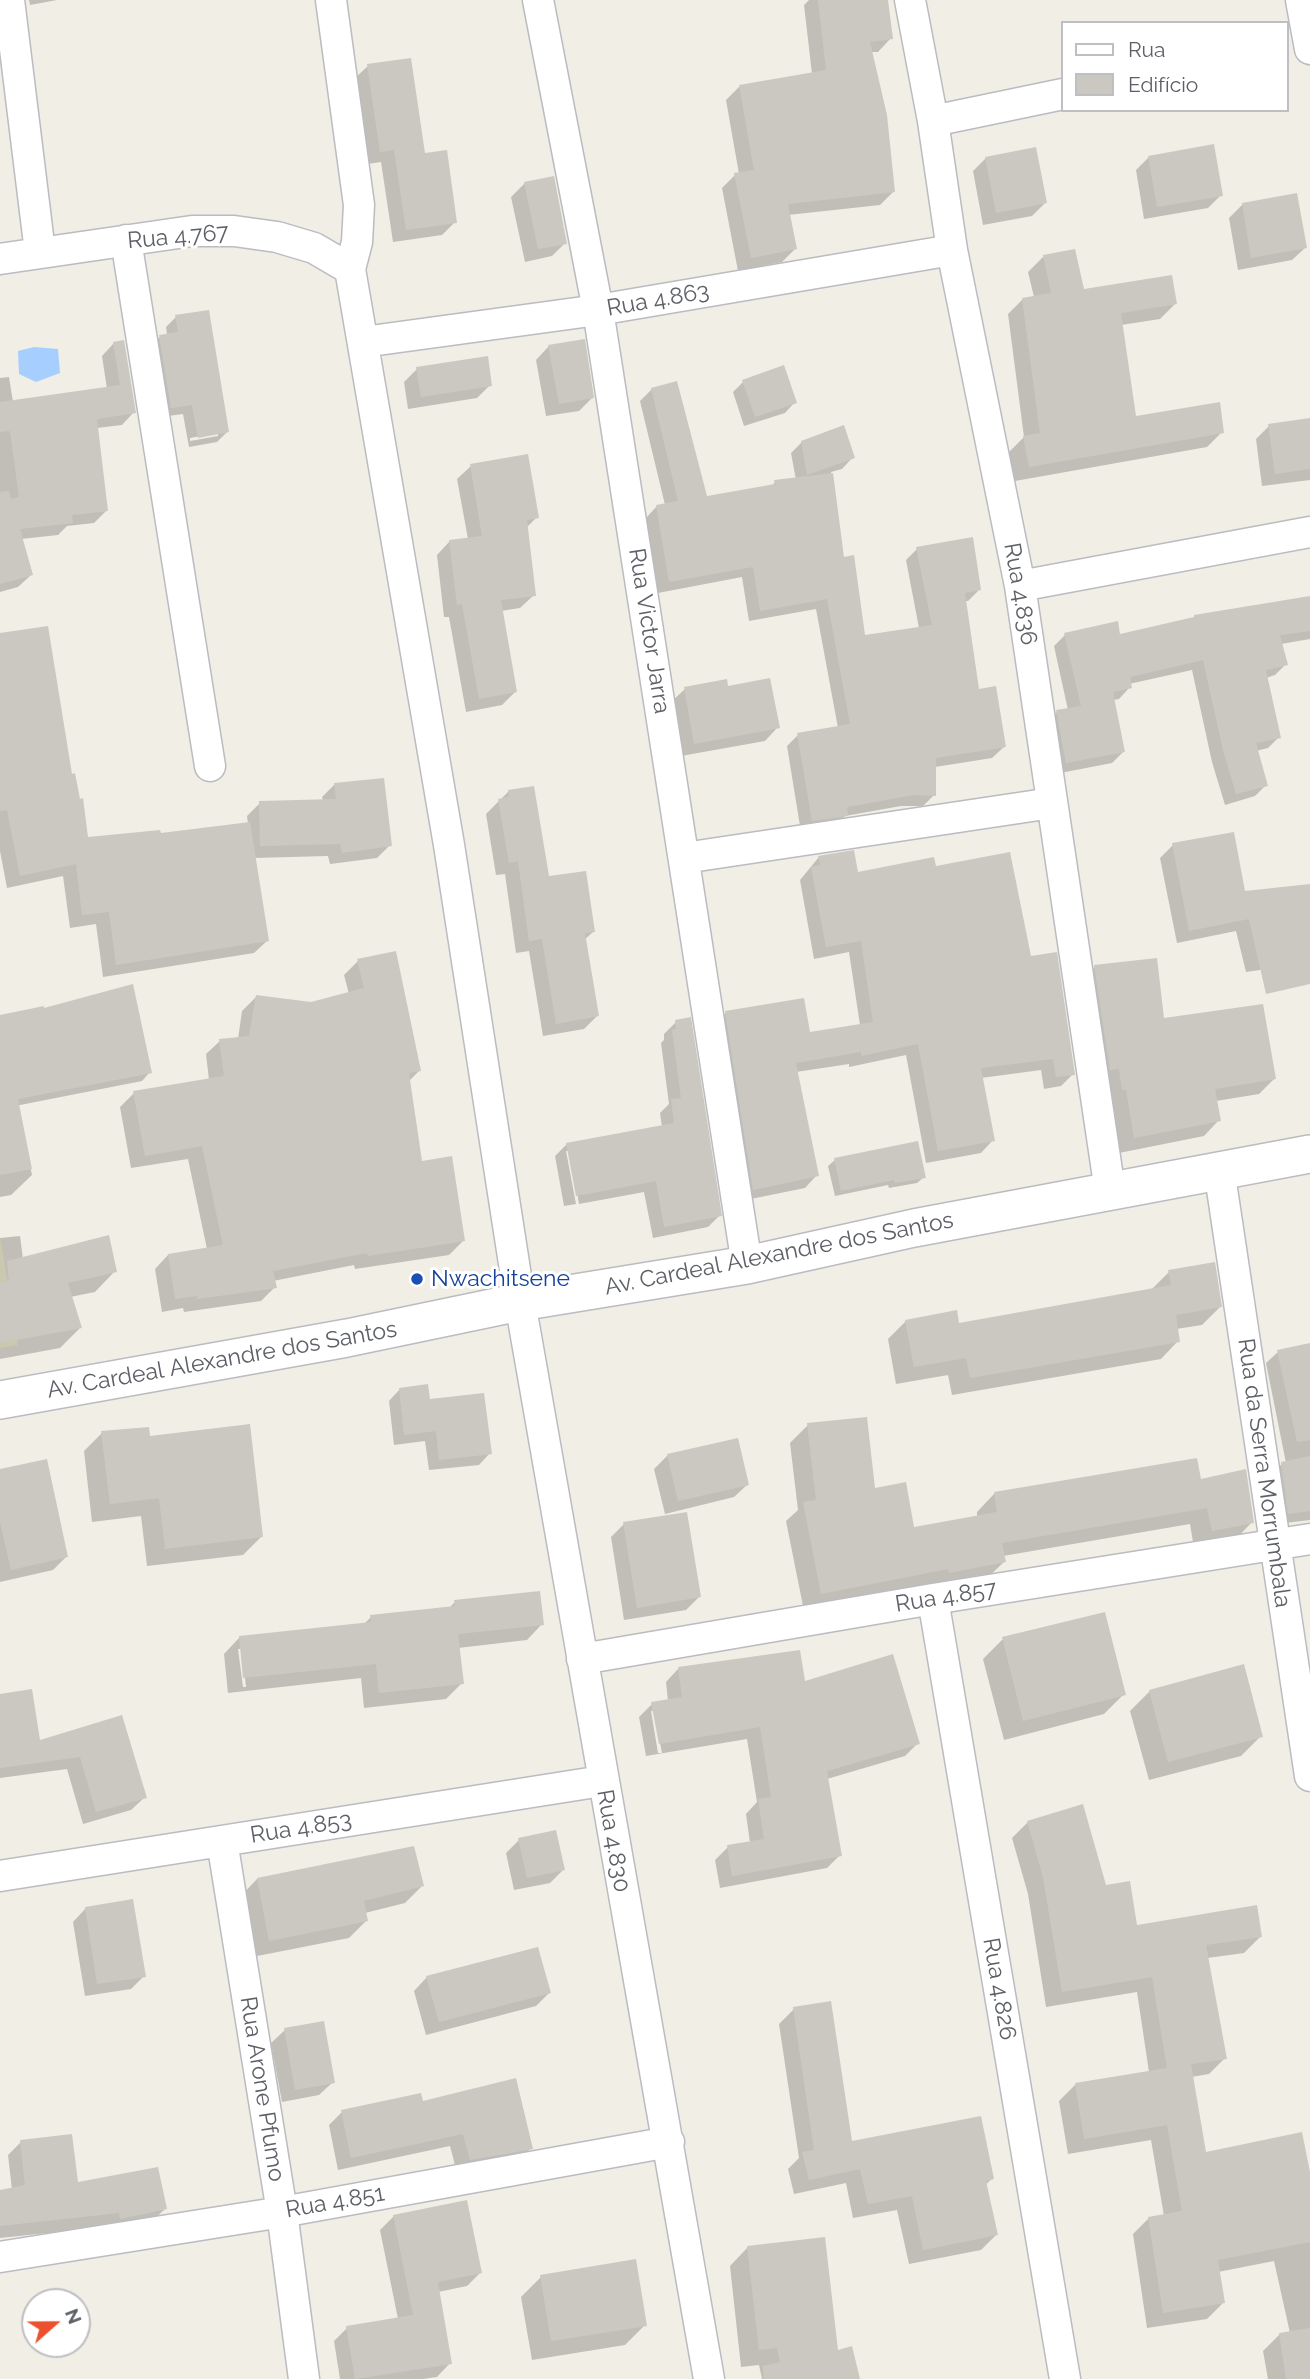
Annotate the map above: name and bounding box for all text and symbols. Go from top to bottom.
legend [1062,21,1289,112]
text: Rua [1128,37,1165,62]
text: Edifício [1128,72,1198,97]
street label: Rua 4.767 [126,219,230,255]
street label: Rua 4.863 [605,277,711,323]
street label: Rua 4.836 [997,541,1043,647]
street label: Rua Victor Jarra [622,546,676,716]
street label: Av. Cardeal Alexandre dos Santos [602,1207,956,1301]
place label: Nwachitsene [431,1265,570,1293]
marker: Nwachitsene [409,1271,425,1287]
street label: Av. Cardeal Alexandre dos Santos [45,1316,399,1404]
street label: Rua da Serra Morrumbala [1231,1337,1297,1609]
street label: Rua 4.857 [893,1575,999,1619]
street label: Rua 4.830 [590,1787,636,1895]
street label: Rua 4.853 [248,1806,354,1850]
street label: Rua 4.826 [976,1936,1022,2042]
street label: Rua Arone Pfumo [234,1994,290,2184]
street label: Rua 4.851 [283,2180,387,2224]
north arrow [21,2288,91,2358]
text: N [61,2305,87,2327]

